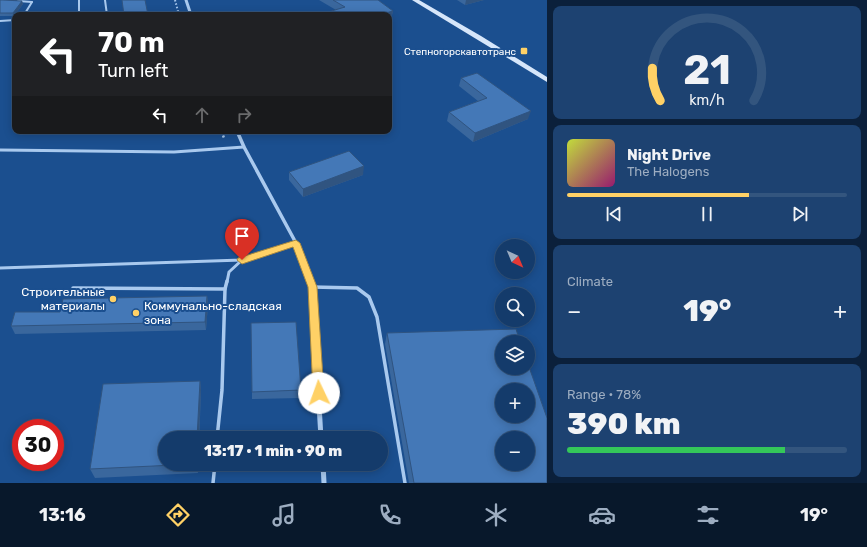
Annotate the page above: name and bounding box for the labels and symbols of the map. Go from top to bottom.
place label: Степногорскавтотранс [404,46,516,58]
marker: Степногорскавтотранс [519,46,529,56]
pin [225,219,259,260]
north arrow [495,239,535,279]
place label: Строительные материалы [21,285,105,313]
marker: Строительные материалы [108,294,118,304]
place label: Коммунально-сладская зона [144,299,282,327]
marker: Коммунально-сладская зона [131,308,141,318]
position arrow [298,372,340,414]
speed limit sign: 30 [12,419,64,471]

